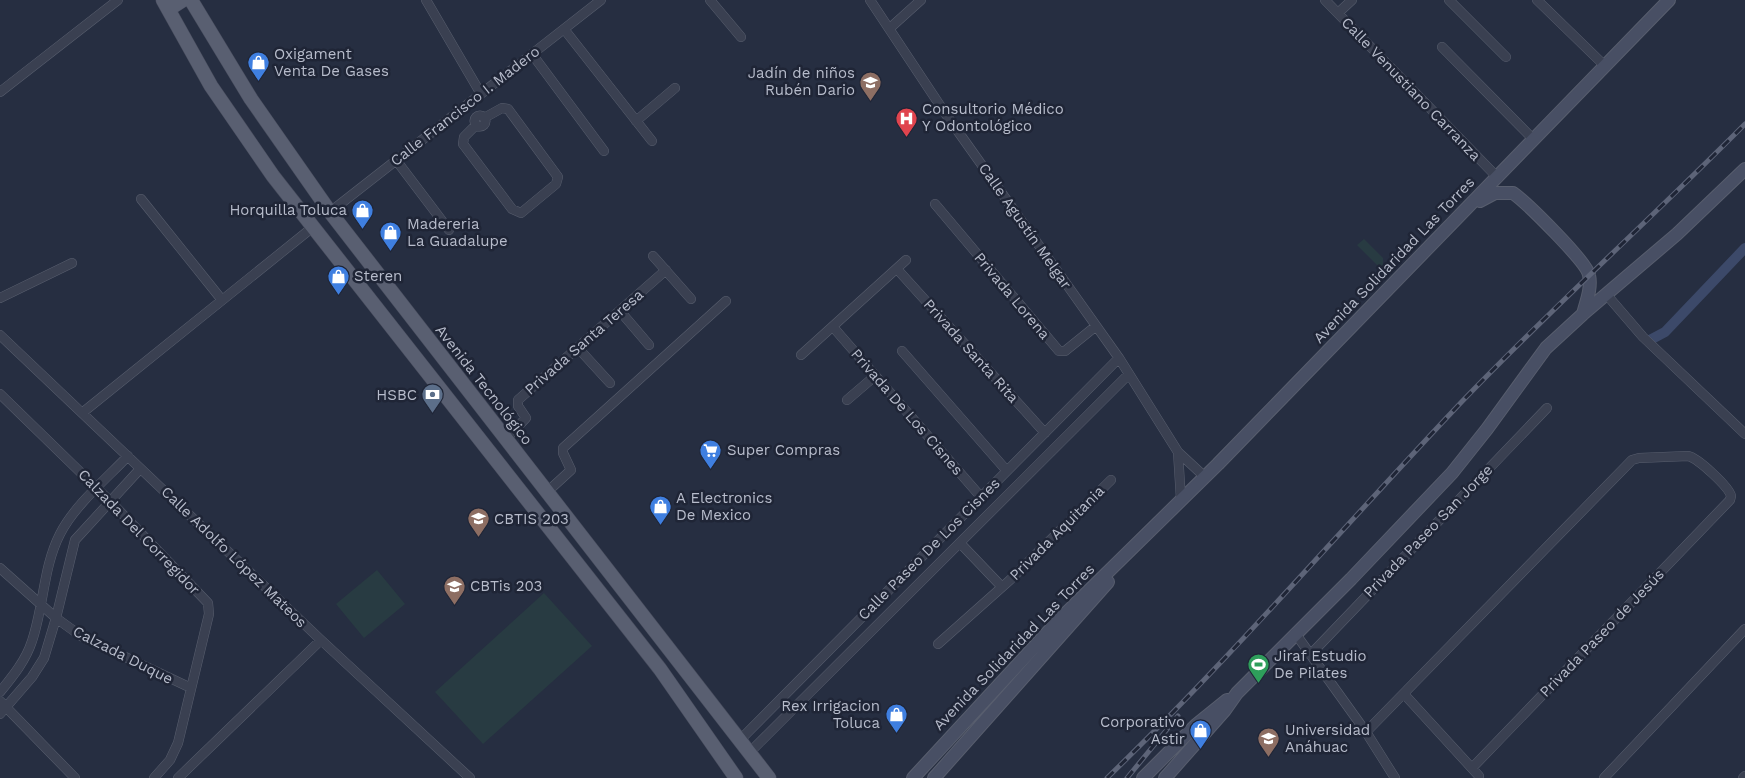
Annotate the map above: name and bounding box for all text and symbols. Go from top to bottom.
street label: Calle Venustiano Carranza [1338,13,1485,165]
street label: Calle Francisco I. Madero [387,42,543,170]
place label: Oxigament Venta De Gases [274,45,389,80]
shop icon: Oxigament Venta De Gases [246,51,270,82]
place label: Jadín de niños Rubén Dario [748,64,855,99]
school or university icon: Jadín de niños Rubén Dario [859,70,883,101]
place label: Consultorio Médico Y Odontológico [922,100,1064,135]
hospital icon: Consultorio Médico Y Odontológico [894,106,918,137]
street label: Calle Agustín Melgar [975,160,1075,292]
street label: Avenida Solidaridad Las Torres [1310,173,1478,347]
shop icon: Horquilla Toluca [351,198,375,229]
place label: Horquilla Toluca [229,201,348,219]
place label: Madereria La Guadalupe [407,215,508,250]
shop icon: Madereria La Guadalupe [379,221,403,252]
street label: Privada Lorena [970,249,1054,344]
shop icon: Steren [326,264,350,295]
place label: Steren [354,267,402,285]
street label: Privada Santa Teresa [521,285,647,398]
street label: Privada Santa Rita [920,295,1023,407]
street label: Avenida Tecnológico [432,321,536,449]
street label: Privada De Los Cisnes [847,345,967,479]
bank icon: HSBC [421,383,445,414]
place label: HSBC [376,386,417,404]
supermarket icon: Super Compras [699,438,723,469]
place label: Super Compras [727,441,840,459]
street label: Privada Paseo San Jorge [1360,461,1496,601]
street label: Calzada Del Corregidor [74,465,204,599]
street label: Calle Paseo De Los Cisnes [854,474,1004,624]
street label: Privada Aquitania [1006,482,1108,584]
street label: Calle Adolfo López Mateos [157,483,311,631]
place label: A Electronics De Mexico [676,489,772,524]
shop icon: A Electronics De Mexico [648,495,672,526]
school or university icon: CBTIS 203 [466,507,490,538]
place label: CBTIS 203 [494,510,569,528]
street label: Avenida Solidaridad Las Torres [930,560,1098,734]
street label: Privada Paseo de Jesús [1536,565,1668,701]
school or university icon: CBTis 203 [442,574,466,605]
place label: CBTis 203 [470,577,542,595]
street label: Calzada Duque [70,622,176,688]
place label: Jiraf Estudio De Pilates [1274,647,1367,682]
sports icon: Jiraf Estudio De Pilates [1246,653,1270,684]
place label: Rex Irrigacion Toluca [781,697,880,732]
shop icon: Rex Irrigacion Toluca [884,703,908,734]
place label: Corporativo Astir [1100,713,1185,748]
shop icon: Corporativo Astir [1189,719,1213,750]
place label: Universidad Anáhuac [1285,721,1370,756]
school or university icon: Universidad Anáhuac [1257,727,1281,758]

